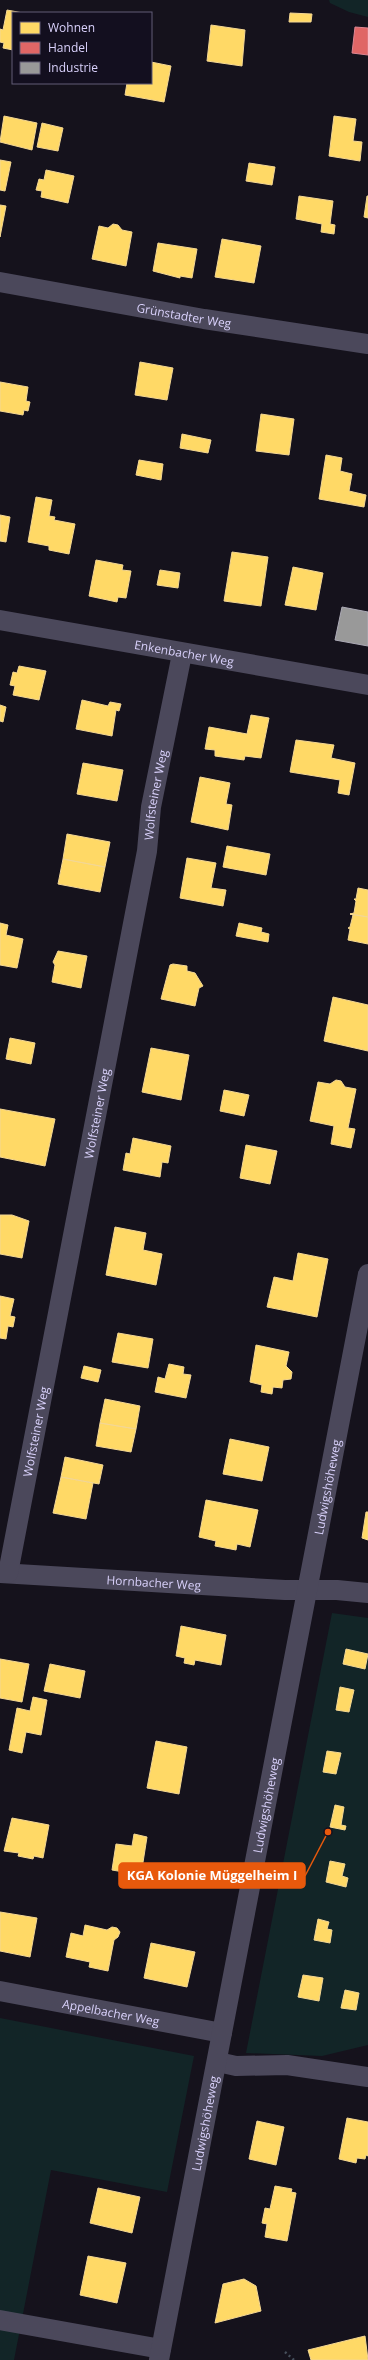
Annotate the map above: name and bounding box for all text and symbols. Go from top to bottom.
legend [12,12,152,84]
text: Wohnen [48,19,95,36]
text: Handel [48,39,88,56]
text: Industrie [48,59,98,76]
street label: Grünstadter Weg [135,298,233,332]
street label: Enkenbacher Weg [133,635,236,670]
street label: Wolfsteiner Weg [140,748,171,841]
street label: Wolfsteiner Weg [79,1066,114,1160]
street label: Wolfsteiner Weg [18,1385,52,1478]
street label: Ludwigshöheweg [310,1437,345,1536]
street label: Hornbacher Weg [106,1571,202,1594]
street label: Ludwigshöheweg [248,1756,283,1854]
callout: KGA Kolonie Müggelheim I [119,1863,305,1888]
text: KGA Kolonie Müggelheim I [127,1866,297,1884]
street label: Appelbacher Weg [61,1995,161,2030]
street label: Ludwigshöheweg [187,2074,222,2172]

